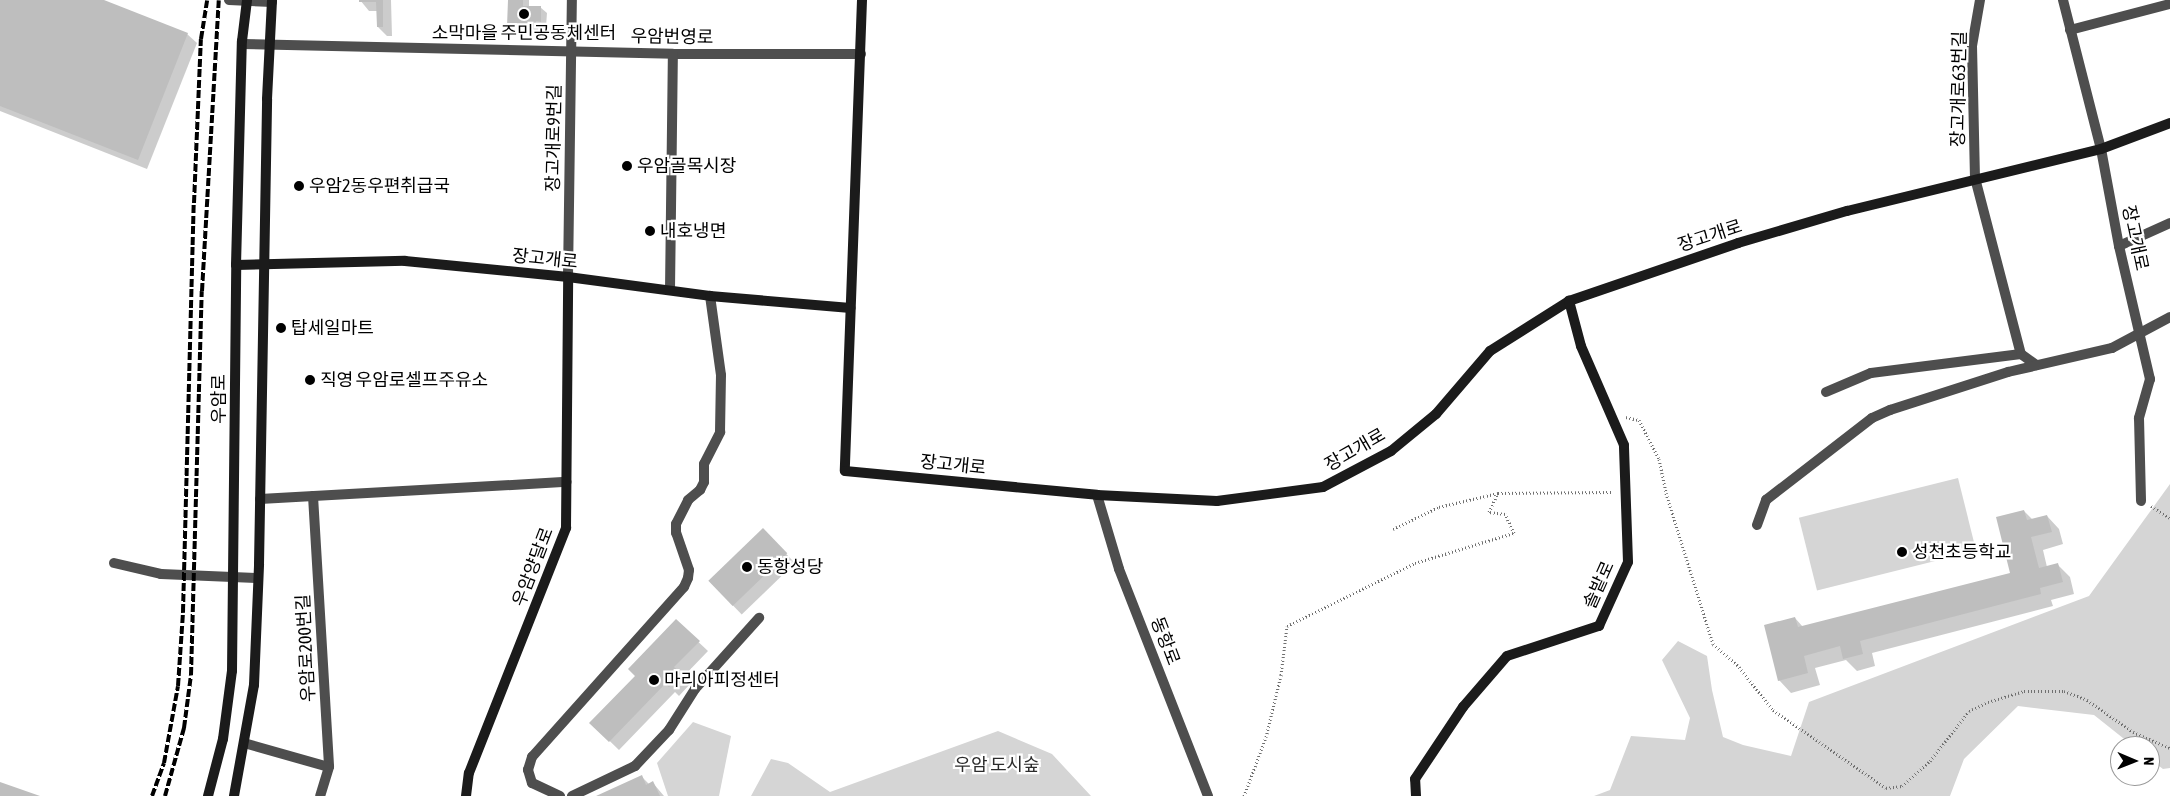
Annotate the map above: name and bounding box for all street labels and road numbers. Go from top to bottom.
street label: 우암번영로 [630,25,714,49]
street label: 장고개로63번길 [1947,31,1971,147]
street label: 장고개로9번길 [542,84,566,192]
street label: 장고개로 [2118,203,2152,273]
street label: 장고개로 [1675,215,1745,257]
street label: 장고개로 [511,245,579,273]
street label: 우암로 [208,374,230,424]
street label: 장고개로 [1321,424,1389,476]
street label: 장고개로 [919,451,987,479]
street label: 우암양달로 [508,524,558,610]
street label: 솔밭로 [1579,558,1619,612]
street label: 우암로200번길 [292,593,320,703]
street label: 동항로 [1146,614,1184,668]

